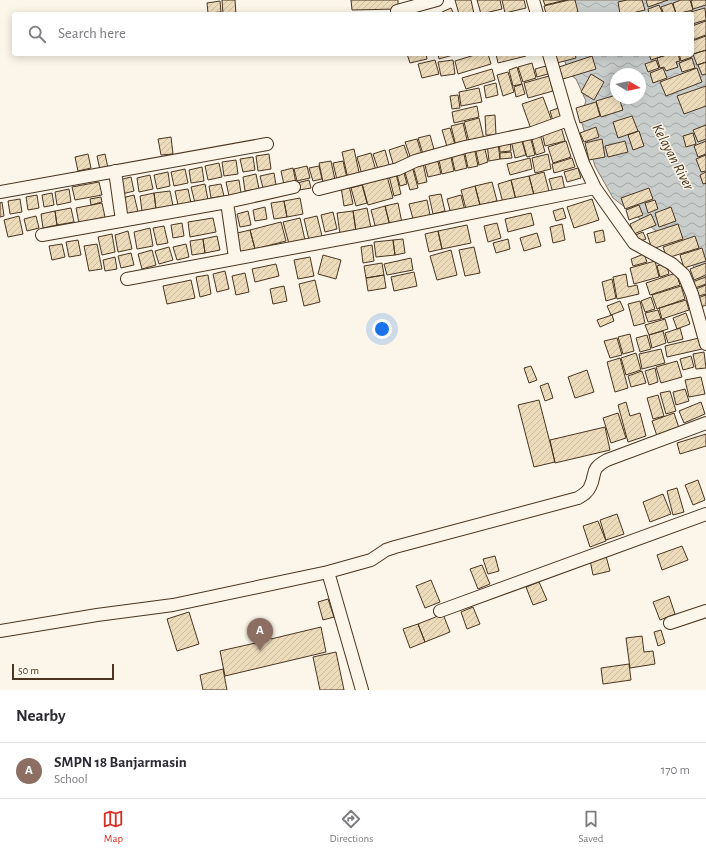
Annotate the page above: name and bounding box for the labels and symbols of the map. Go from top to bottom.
north arrow [610,68,646,104]
water label: Kelayan River [649,121,697,194]
your location [372,319,392,339]
pin: A [247,618,273,651]
scale bar [12,662,114,681]

